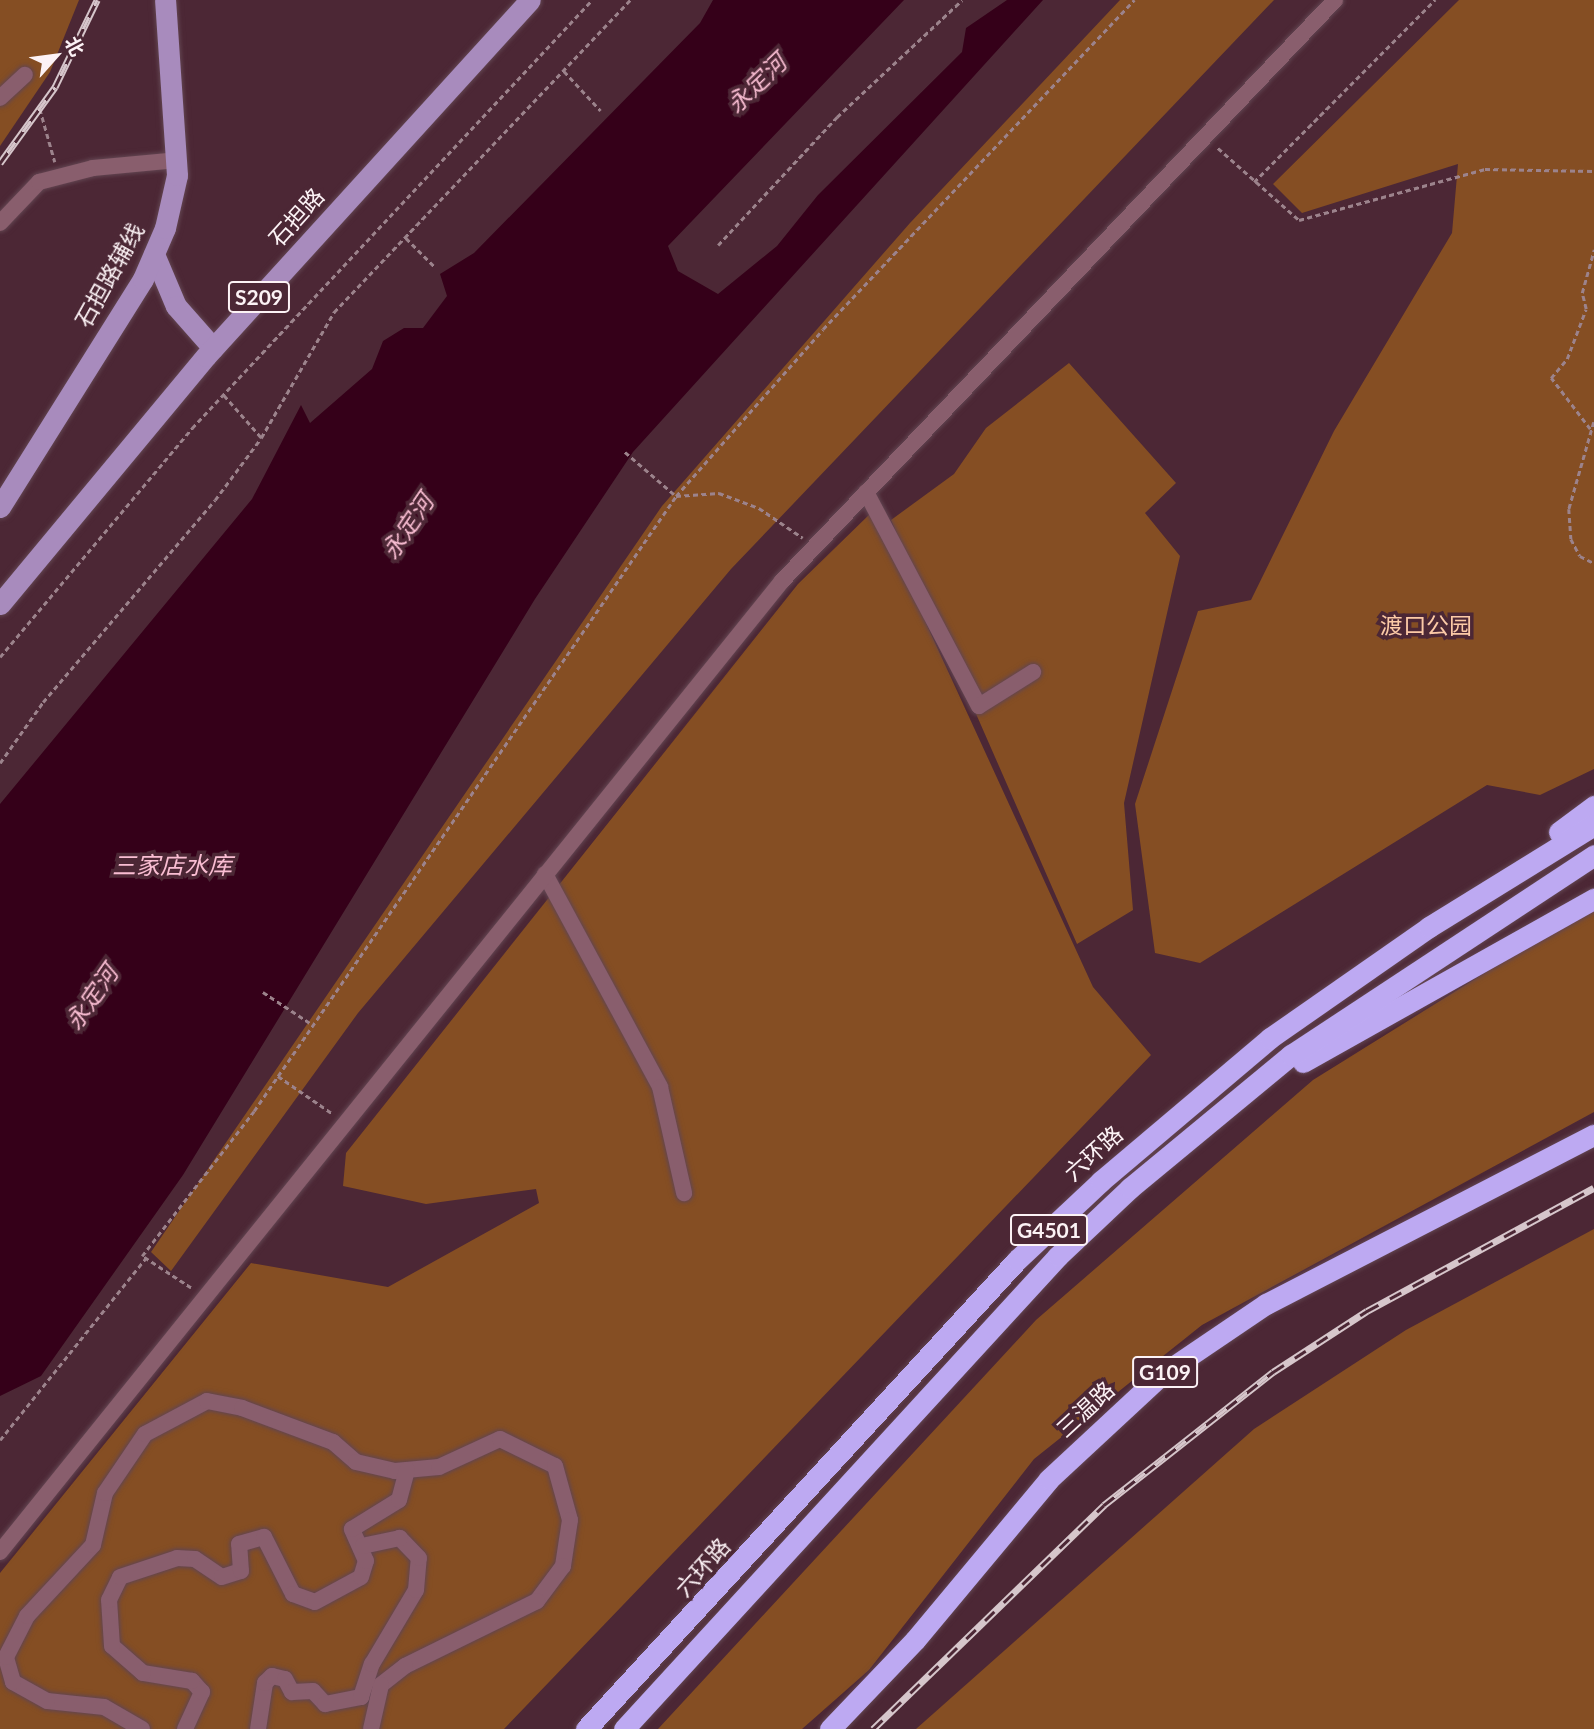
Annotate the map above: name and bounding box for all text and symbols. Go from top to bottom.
north arrow [21,21,91,91]
text: 北 [60,32,90,60]
water label: 永定河 [720,48,792,118]
street label: 石担路 [263,182,329,252]
street label: 石担路辅线 [69,218,149,332]
road number: S209 [228,280,290,314]
water label: 永定河 [375,488,439,564]
park label: 渡口公园 [1380,611,1472,639]
water label: 三家店水库 [112,851,232,879]
water label: 永定河 [59,959,123,1035]
street label: 六环路 [1058,1120,1128,1186]
road number: G4501 [1009,1212,1089,1248]
road number: G109 [1132,1354,1198,1390]
street label: 三温路 [1050,1375,1120,1443]
street label: 六环路 [669,1532,735,1602]

